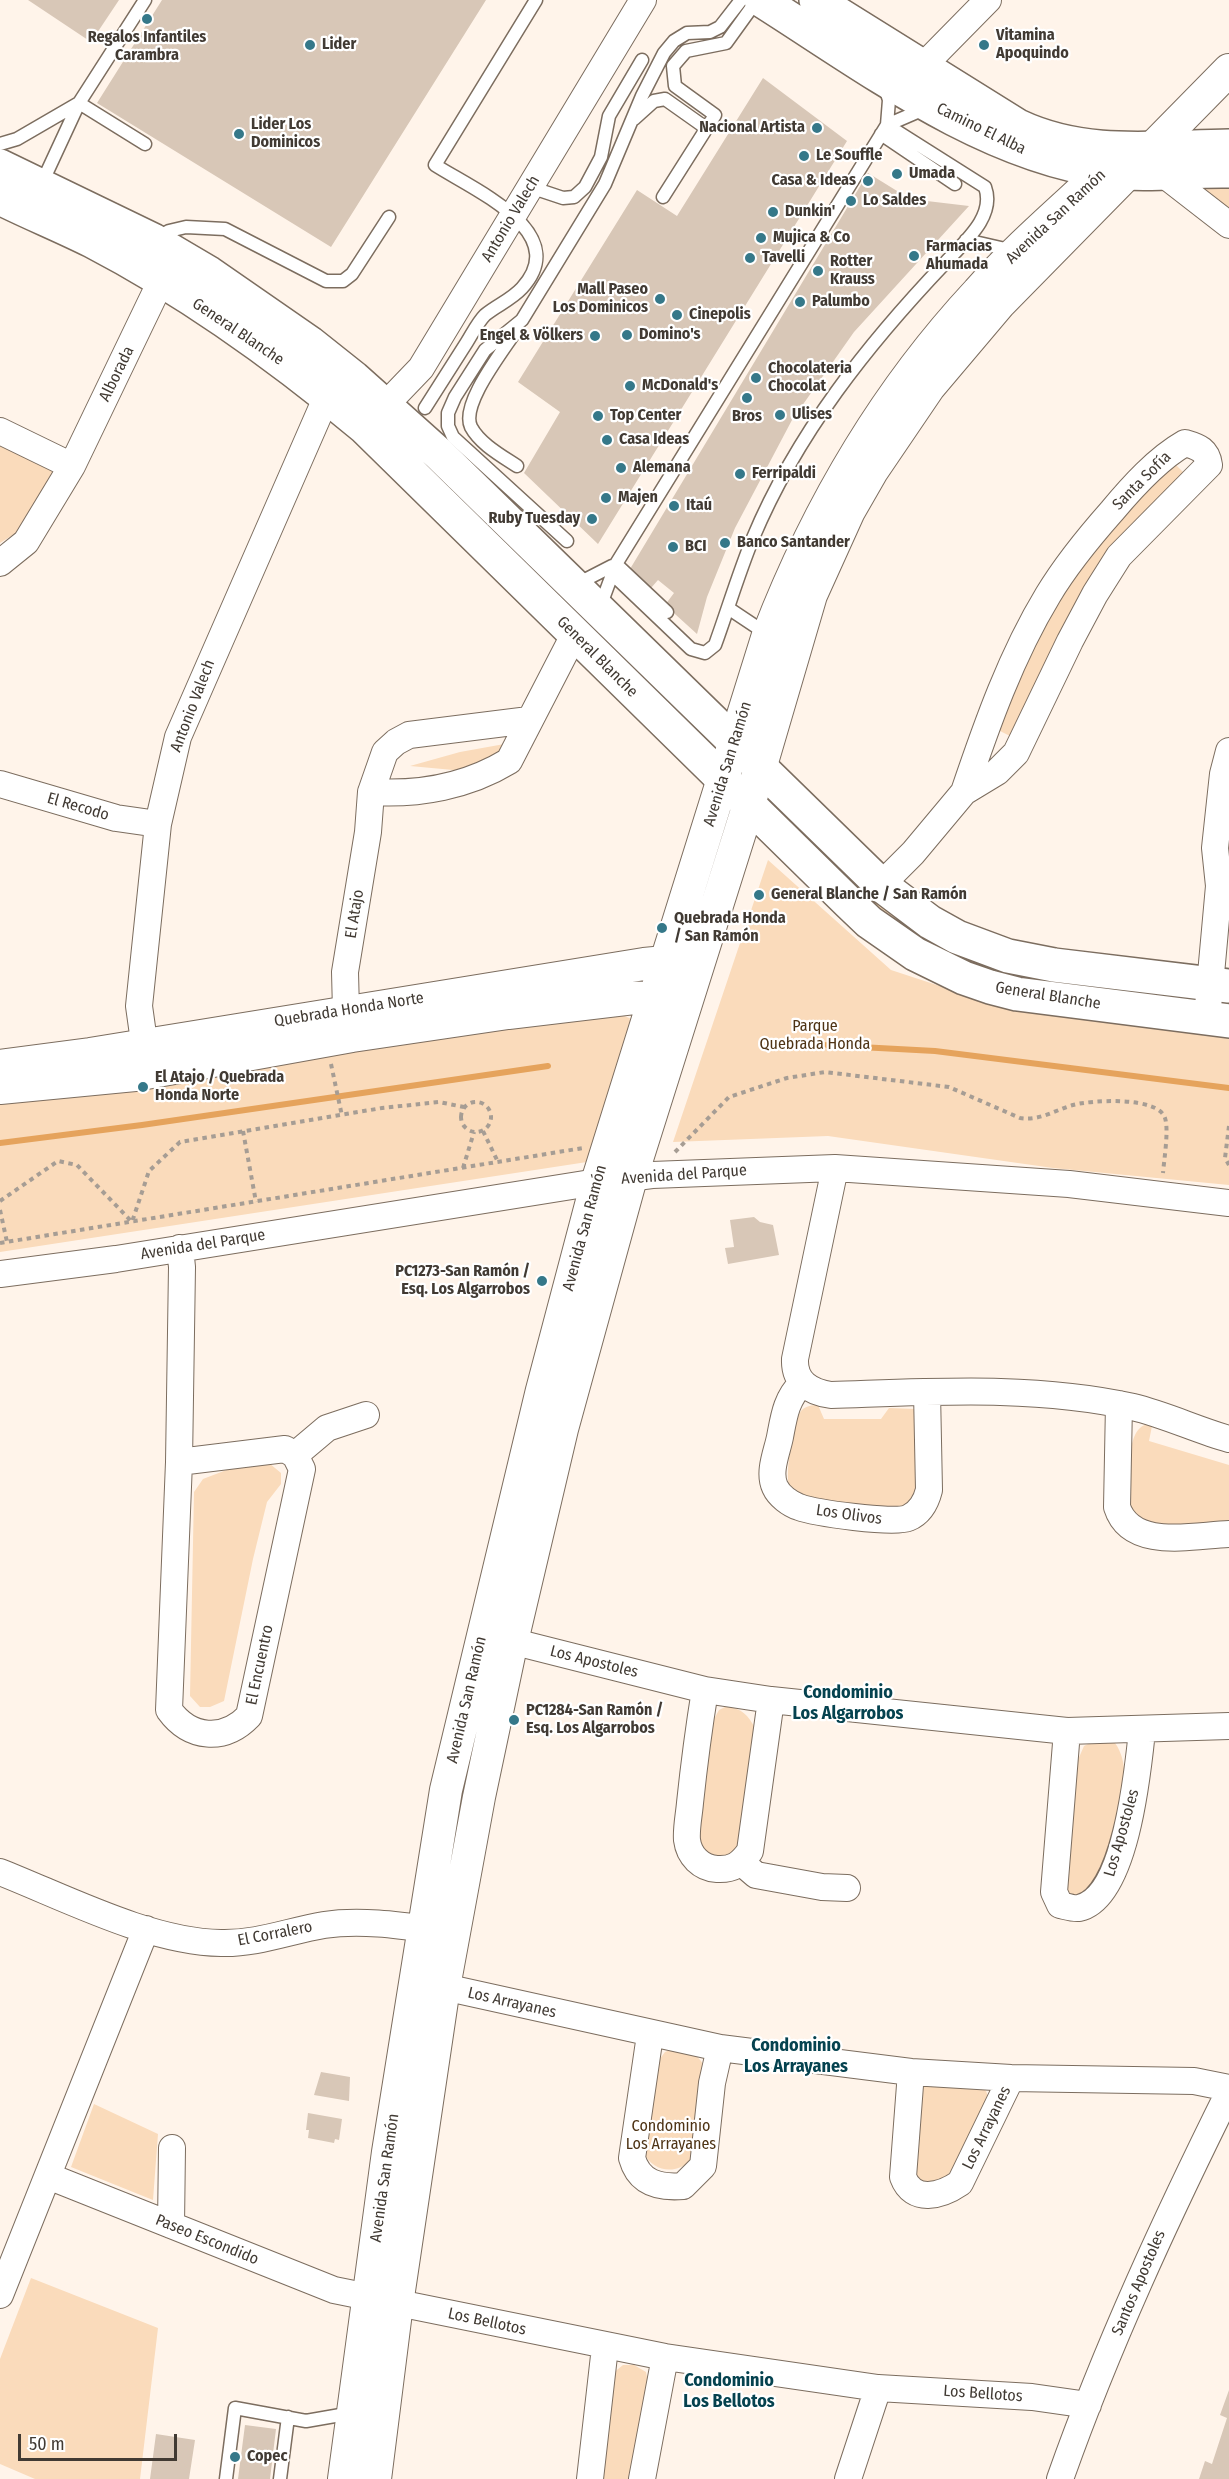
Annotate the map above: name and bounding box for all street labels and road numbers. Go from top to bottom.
street label: Camino El Alba [933,99,1029,159]
street label: Avenida San Ramón [1002,166,1110,268]
street label: Antonio Valech [478,172,544,266]
street label: General Blanche [188,294,288,370]
street label: Alborada [95,343,139,405]
street label: Santa Sofía [1109,448,1175,514]
street label: General Blanche [553,613,641,701]
street label: Antonio Valech [167,657,219,755]
street label: Avenida San Ramón [700,699,756,829]
street label: El Recodo [45,789,111,825]
street label: El Atajo [342,888,368,940]
street label: General Blanche [994,978,1102,1014]
street label: Quebrada Honda Norte [273,989,425,1031]
street label: Avenida del Parque [621,1161,747,1189]
street label: Avenida San Ramón [559,1163,611,1293]
street label: Avenida del Parque [139,1226,267,1264]
street label: Los Olivos [815,1501,883,1529]
street label: El Encuentro [242,1623,278,1707]
street label: Avenida San Ramón [443,1635,491,1765]
street label: Los Apostoles [548,1642,640,1682]
street label: Los Apostoles [1100,1787,1144,1879]
street label: El Corralero [236,1917,314,1951]
street label: Los Arrayanes [466,1983,558,2023]
street label: Los Arrayanes [959,2083,1015,2173]
street label: Avenida San Ramón [366,2113,404,2243]
street label: Paseo Escondido [153,2211,261,2269]
street label: Santos Apostoles [1108,2227,1170,2339]
street label: Los Bellotos [446,2304,528,2340]
street label: Los Bellotos [943,2382,1023,2406]

